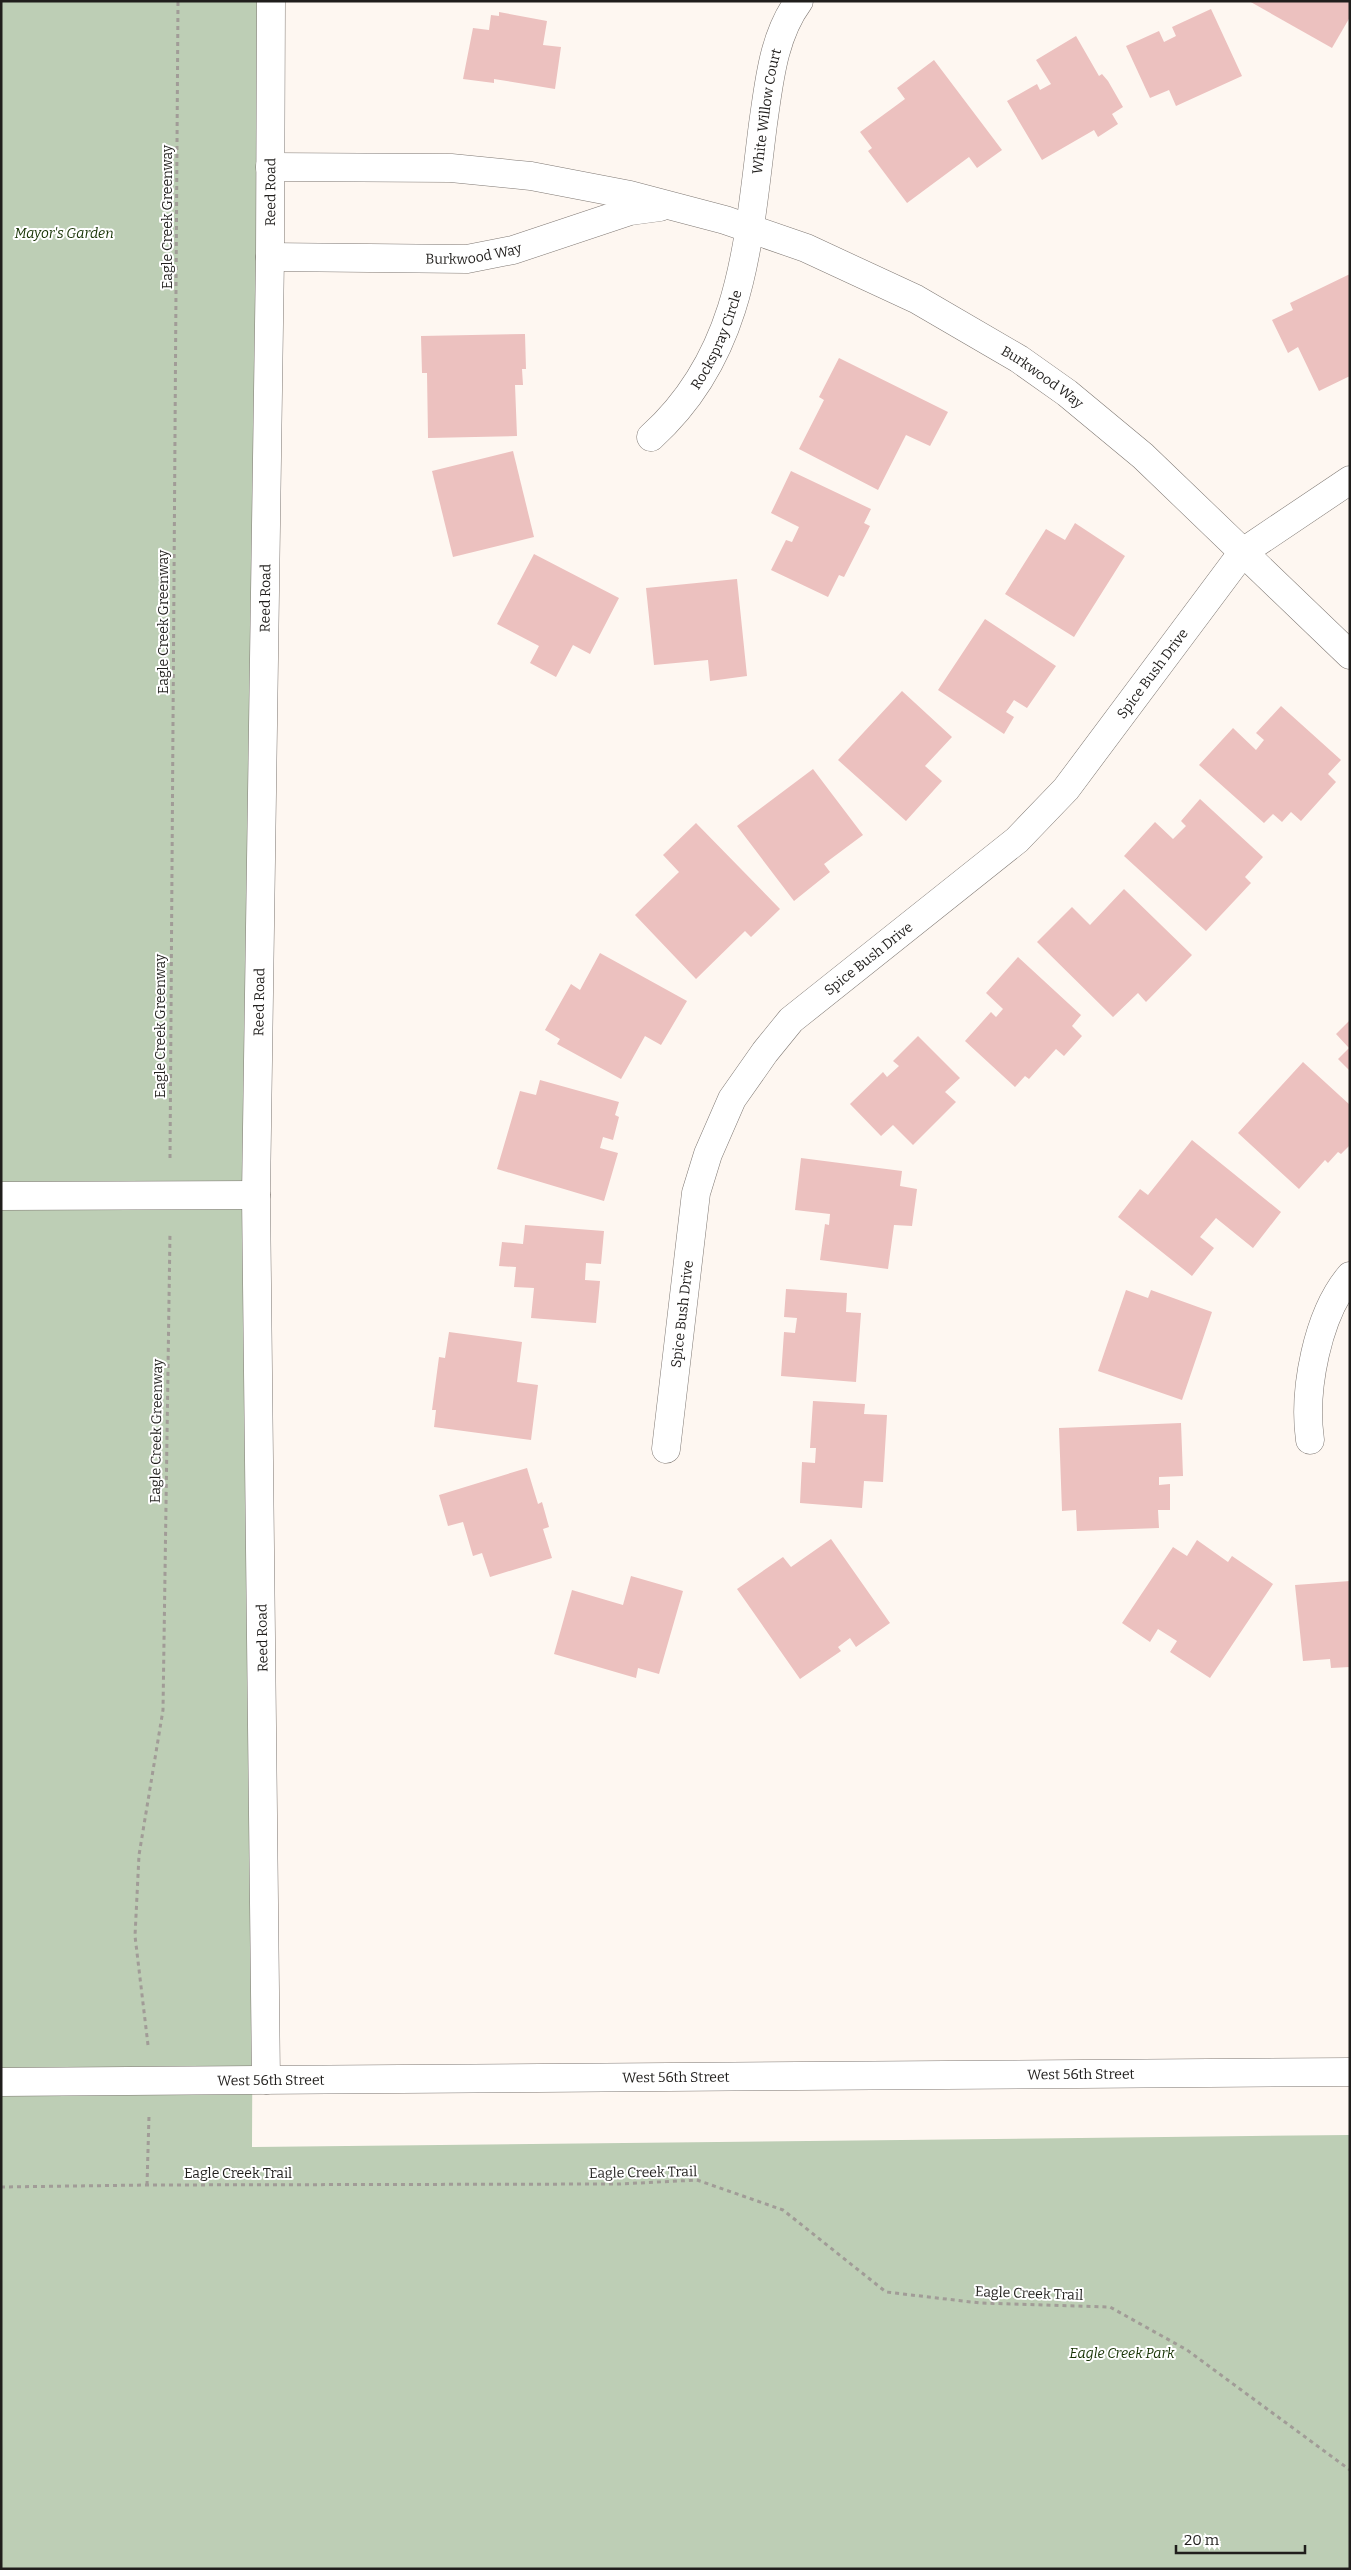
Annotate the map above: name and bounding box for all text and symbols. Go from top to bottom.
street label: White Willow Court [749,47,785,175]
street label: Eagle Creek Greenway [159,144,176,289]
street label: Reed Road [262,158,279,226]
park label: Mayor's Garden [14,225,114,242]
street label: Burkwood Way [425,239,525,268]
street label: Rockspray Circle [687,288,746,393]
street label: Burkwood Way [998,342,1087,413]
street label: Eagle Creek Greenway [155,549,172,694]
street label: Reed Road [256,564,274,632]
street label: Spice Bush Drive [1113,625,1192,722]
street label: Spice Bush Drive [821,918,916,999]
street label: Eagle Creek Greenway [152,953,169,1098]
street label: Reed Road [250,968,268,1036]
street label: Spice Bush Drive [668,1259,697,1369]
street label: Eagle Creek Greenway [147,1358,166,1503]
street label: Reed Road [253,1604,272,1672]
street label: West 56th Street [1027,2066,1135,2083]
street label: West 56th Street [622,2069,730,2086]
street label: West 56th Street [217,2072,325,2089]
street label: Eagle Creek Trail [589,2163,697,2182]
street label: Eagle Creek Trail [184,2165,292,2182]
street label: Eagle Creek Trail [975,2283,1083,2304]
park label: Eagle Creek Park [1069,2345,1175,2362]
scale bar [1176,2522,1305,2554]
text: 20 m [1184,2531,1220,2549]

